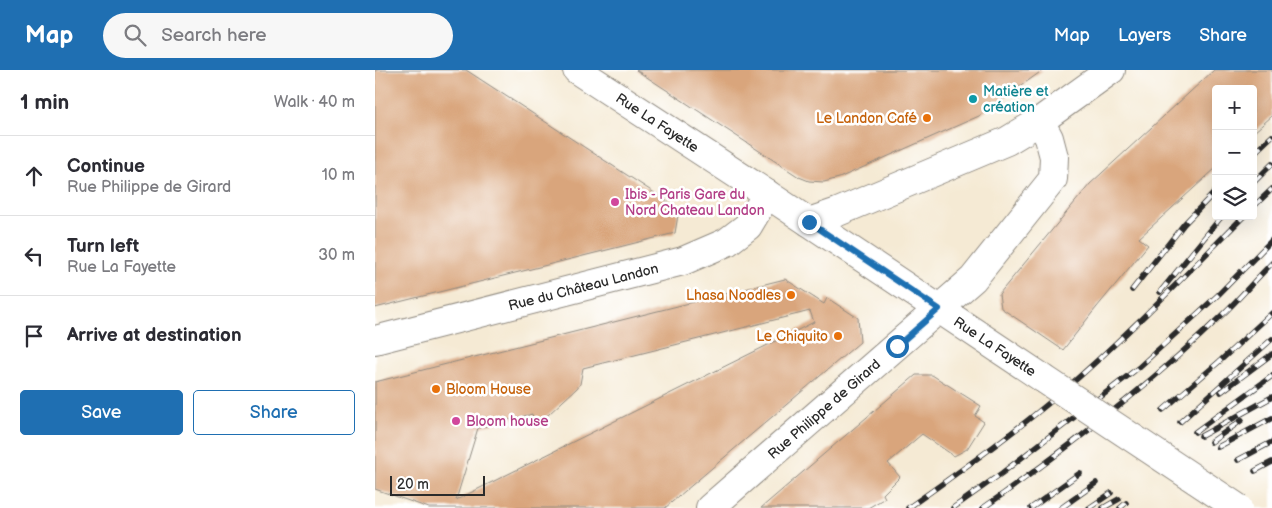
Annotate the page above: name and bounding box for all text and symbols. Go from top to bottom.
search box [103,13,453,58]
text: Map [25,21,73,50]
icon: search [121,21,149,49]
text: Search here [161,24,267,47]
text: Map [1054,25,1090,46]
text: Layers [1118,25,1171,46]
text: Share [1199,25,1247,46]
place label: Matière et création [983,83,1049,116]
map controls [1212,85,1257,220]
button: + [1212,85,1257,130]
street label: Rue La Fayette [613,89,702,156]
text: 1 min [20,90,69,115]
text: Walk · 40 m [274,93,355,112]
marker: Matière et création [967,93,979,105]
place label: Le Landon Café [816,110,918,127]
marker: Le Landon Café [921,112,933,124]
button: − [1212,130,1257,175]
text: Continue [67,155,145,178]
icon: ahead [20,162,48,190]
text: 10 m [322,166,355,185]
button: layers [1212,175,1257,220]
text: Rue Philippe de Girard [67,178,231,197]
place label: Ibis - Paris Gare du Nord Chateau Landon [625,186,765,219]
marker: Ibis - Paris Gare du Nord Chateau Landon [609,196,621,208]
route end [798,211,821,234]
text: Turn left [67,235,139,258]
icon: left [20,242,48,270]
text: 30 m [318,246,355,265]
text: Rue La Fayette [67,258,176,277]
street label: Rue du Château Landon [506,259,660,314]
place label: Lhasa Noodles [686,287,781,304]
marker: Lhasa Noodles [785,289,797,301]
street label: Rue La Fayette [951,313,1039,380]
icon: arrive [20,322,48,350]
text: Arrive at destination [67,324,242,347]
place label: Le Chiquito [756,328,828,345]
marker: Le Chiquito [832,330,844,342]
route start [886,335,909,358]
street label: Rue Philippe de Girard [764,355,884,463]
place label: Bloom House [446,381,531,398]
marker: Bloom House [430,383,442,395]
button: Save [20,390,183,435]
button: Share [193,390,355,435]
place label: Bloom house [466,413,548,430]
marker: Bloom house [450,415,462,427]
scale bar [390,473,485,496]
text: 20 m [397,476,429,493]

